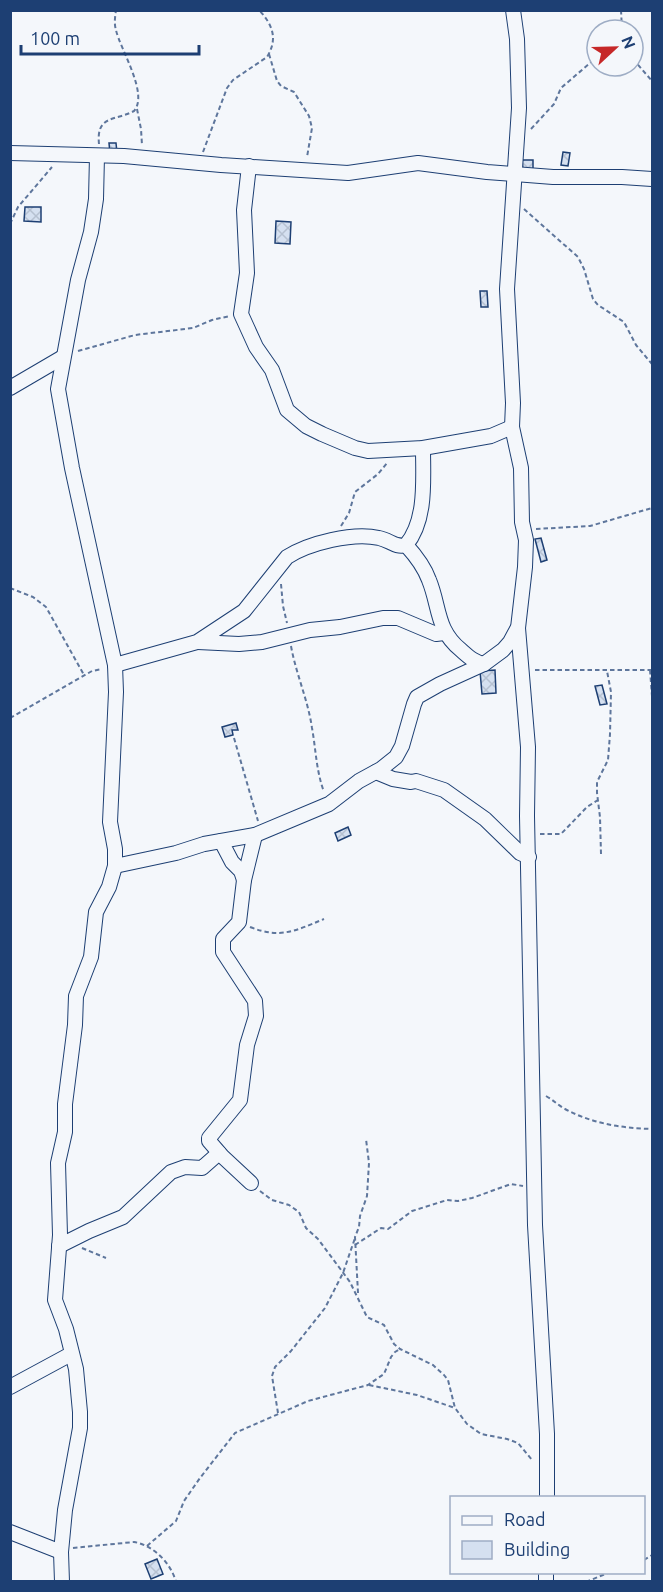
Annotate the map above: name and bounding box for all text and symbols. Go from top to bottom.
scale bar [21,18,200,56]
north arrow [585,18,645,78]
text: 100 m [30,28,80,48]
text: N [618,33,639,51]
legend [450,1496,645,1574]
text: Road [504,1509,546,1529]
text: Building [504,1539,570,1559]

